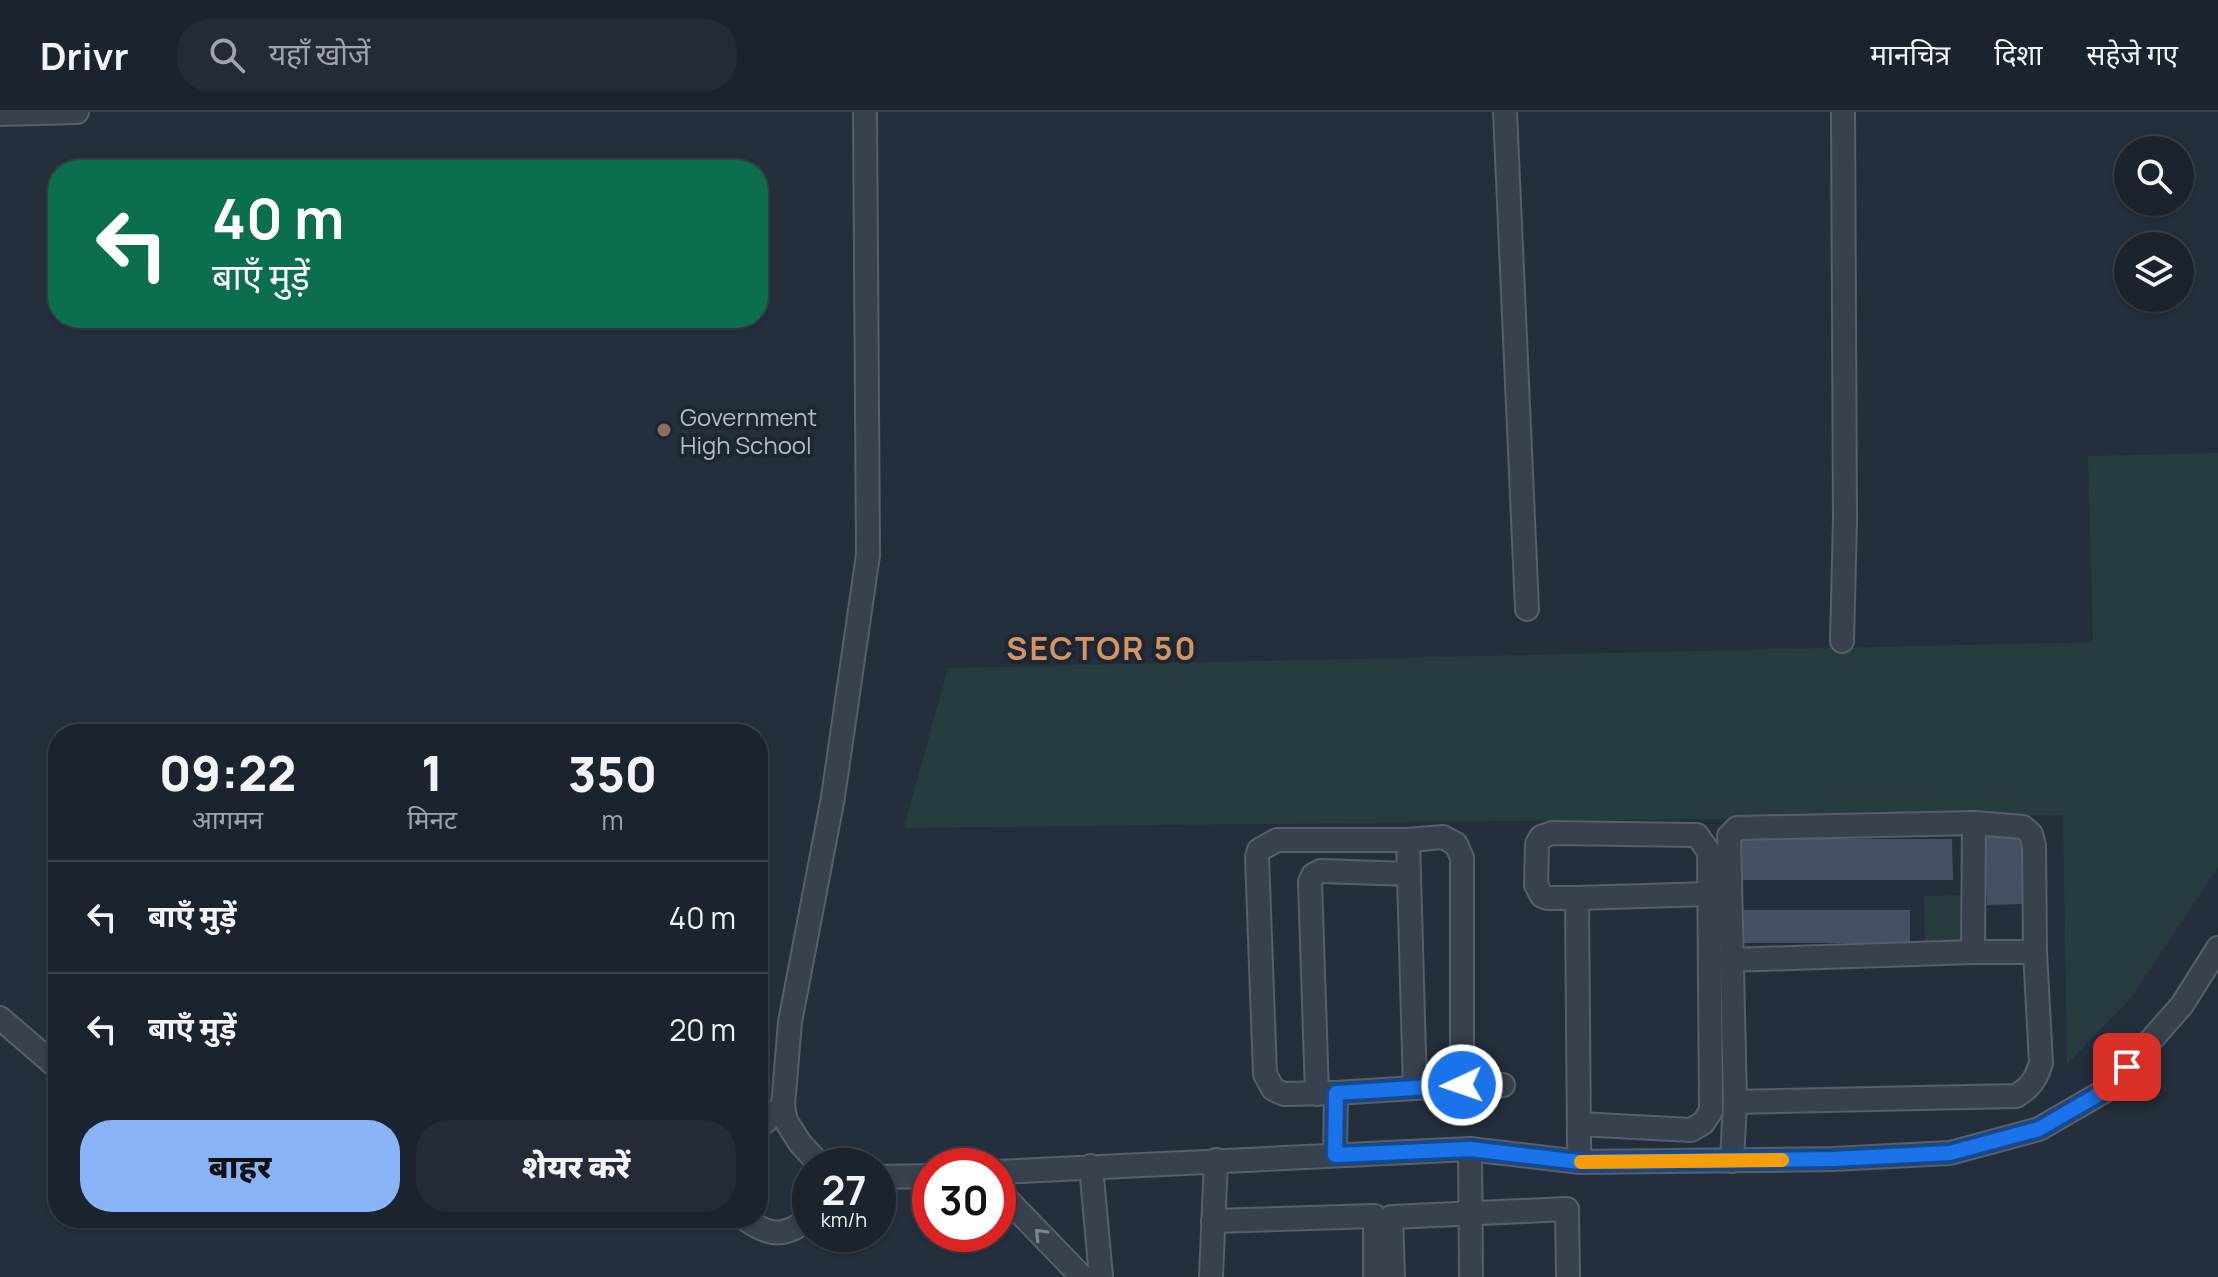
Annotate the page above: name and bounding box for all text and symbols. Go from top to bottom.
search box [177,19,737,91]
text: Drivr [40,29,129,81]
icon: search [205,33,249,77]
text: यहाँ खोजें [269,33,370,74]
text: मानचित्र [1870,35,1950,73]
text: दिशा [1994,35,2043,73]
text: सहेजे गए [2087,35,2178,73]
map controls [2114,136,2194,312]
button: search [2114,136,2194,216]
text: 40 m [212,179,344,256]
icon: left [80,192,184,296]
button: layers [2114,232,2194,312]
text: बाएँ मुड़ें [212,252,310,301]
place label: Government High School [680,400,817,461]
marker: Government High School [655,421,673,439]
district label: SECTOR 50 [1006,626,1198,670]
text: 09:22 [159,740,296,805]
text: 1 [421,740,443,805]
text: 350 [568,741,657,806]
text: आगमन [192,801,263,837]
text: मिनट [407,801,457,837]
text: m [601,802,624,838]
icon: left [80,895,124,939]
text: बाएँ मुड़ें [148,895,236,936]
text: 40 m [669,897,736,938]
icon: left [80,1007,124,1051]
text: बाएँ मुड़ें [148,1007,236,1048]
text: 20 m [669,1009,736,1050]
pin [2093,1033,2161,1101]
position arrow [1420,1043,1504,1127]
icon: arrive [2105,1045,2149,1089]
button: बाहर [80,1120,400,1212]
button: शेयर करें [416,1120,736,1212]
speed limit sign: 30 [912,1148,1016,1252]
text: 27 [821,1162,867,1217]
text: km/h [821,1206,867,1233]
one-way arrow [1035,1229,1049,1243]

